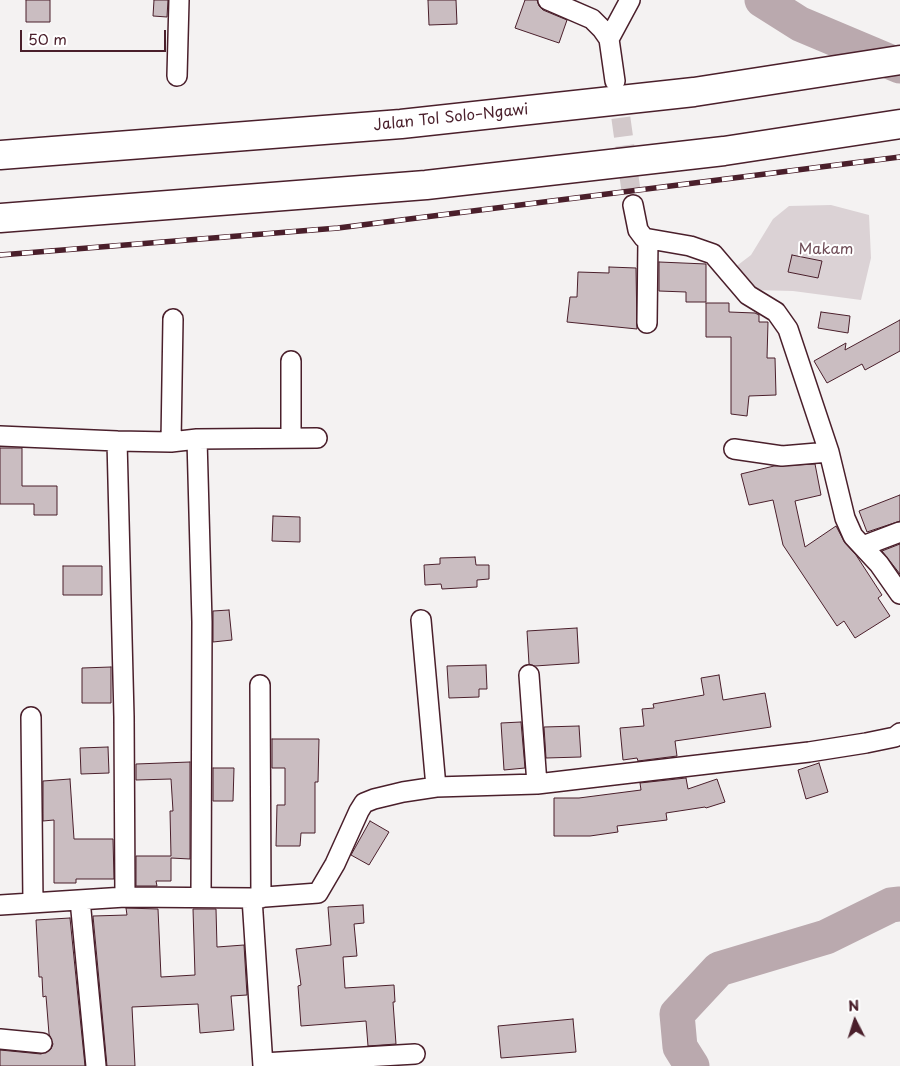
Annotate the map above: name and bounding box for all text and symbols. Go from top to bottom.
scale bar [22,20,169,52]
text: 50 m [28,27,67,50]
street label: Jalan Tol Solo–Ngawi [373,101,529,135]
park label: Makam [798,241,854,259]
text: N [847,995,860,1017]
north arrow [830,996,880,1046]

